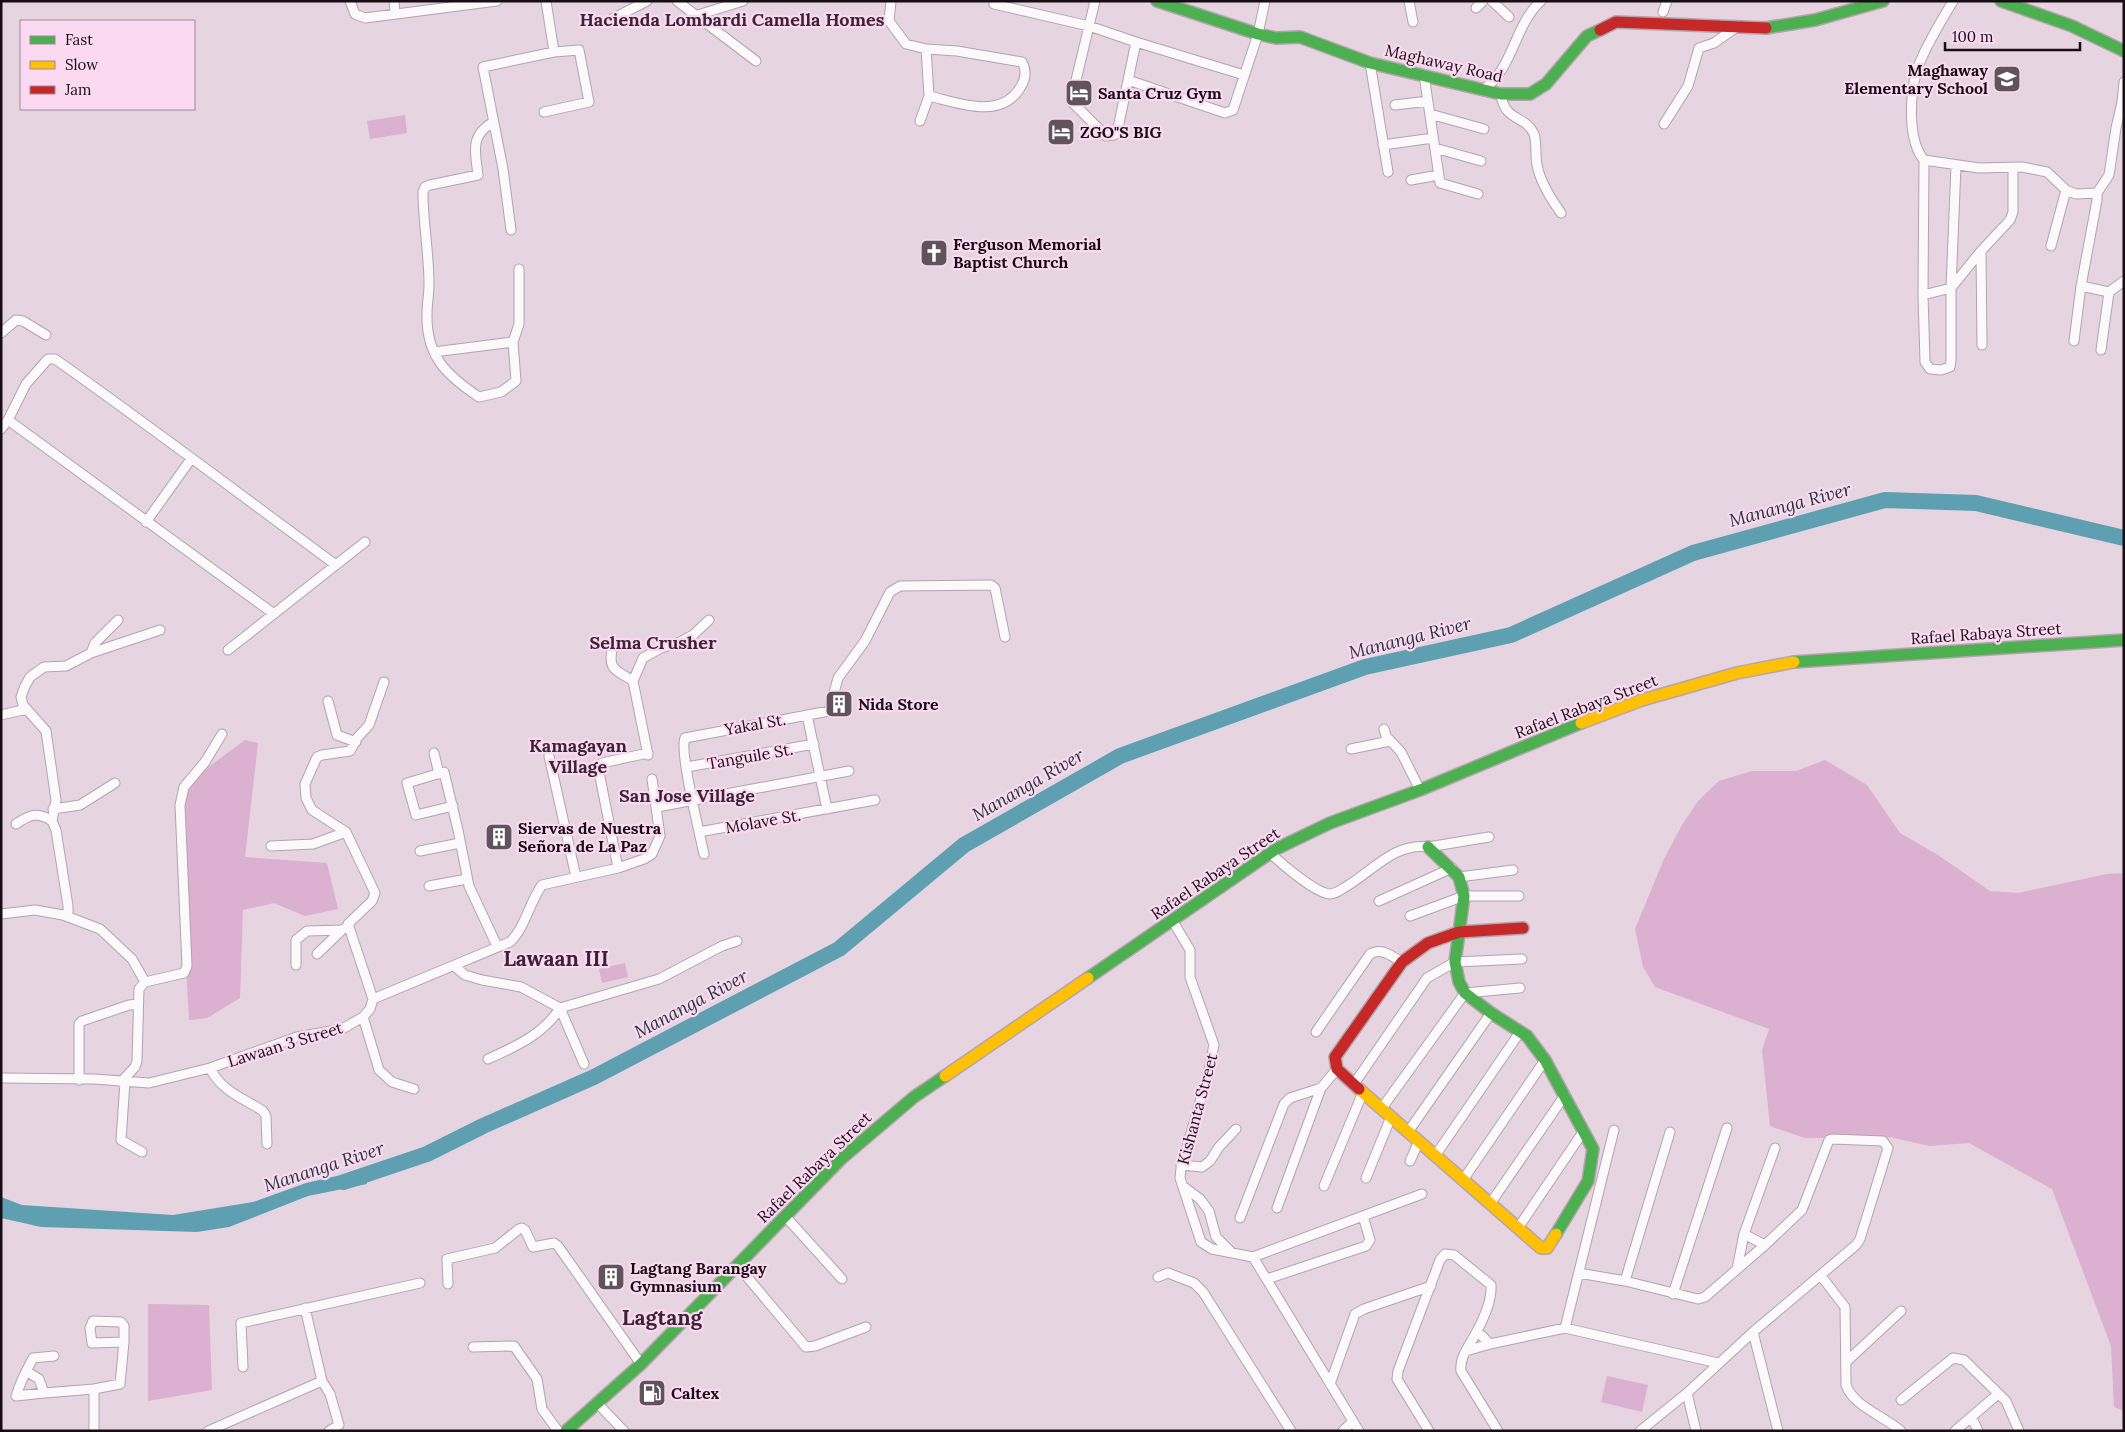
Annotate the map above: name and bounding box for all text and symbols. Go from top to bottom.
district label: Hacienda Lombardi Camella Homes [580,8,885,31]
legend [20,20,195,110]
scale bar [1945,20,2080,52]
text: 100 m [1952,27,1993,46]
text: Fast [65,30,93,49]
street label: Maghaway Road [1383,40,1505,86]
text: Slow [65,55,98,74]
place label: Maghaway Elementary School [1844,60,1988,98]
school or university icon: Maghaway Elementary School [1992,64,2022,94]
hotel icon: Santa Cruz Gym [1064,78,1094,108]
text: Jam [64,80,92,99]
place label: Santa Cruz Gym [1098,83,1222,103]
hotel icon: ZGO"S BIG [1046,117,1076,147]
place label: ZGO"S BIG [1080,122,1162,142]
place label: Ferguson Memorial Baptist Church [953,234,1102,272]
church icon: Ferguson Memorial Baptist Church [919,238,949,268]
water label: Mananga River [1726,477,1854,532]
water label: Mananga River [1346,611,1474,664]
street label: Rafael Rabaya Street [1910,618,2063,648]
district label: Selma Crusher [589,631,717,654]
street label: Rafael Rabaya Street [1512,669,1661,742]
building icon: Nida Store [824,689,854,719]
place label: Nida Store [858,694,939,714]
street label: Yakal St. [722,709,787,739]
district label: Kamagayan Village [529,734,628,778]
street label: Tanguile St. [705,739,795,773]
water label: Mananga River [968,743,1089,826]
district label: San Jose Village [619,784,755,807]
street label: Molave St. [724,805,802,837]
place label: Siervas de Nuestra Señora de La Paz [518,818,662,856]
building icon: Siervas de Nuestra Señora de La Paz [484,822,514,852]
street label: Rafael Rabaya Street [1147,822,1284,924]
district label: Lawaan III [503,945,609,972]
water label: Mananga River [630,964,752,1043]
street label: Lawaan 3 Street [225,1017,346,1071]
street label: Kishanta Street [1173,1050,1222,1167]
street label: Rafael Rabaya Street [753,1107,876,1227]
water label: Mananga River [261,1136,388,1197]
place label: Lagtang Barangay Gymnasium [630,1258,767,1296]
building icon: Lagtang Barangay Gymnasium [596,1262,626,1292]
district label: Lagtang [622,1304,704,1331]
fuel station icon: Caltex [637,1378,667,1408]
place label: Caltex [671,1383,720,1403]

